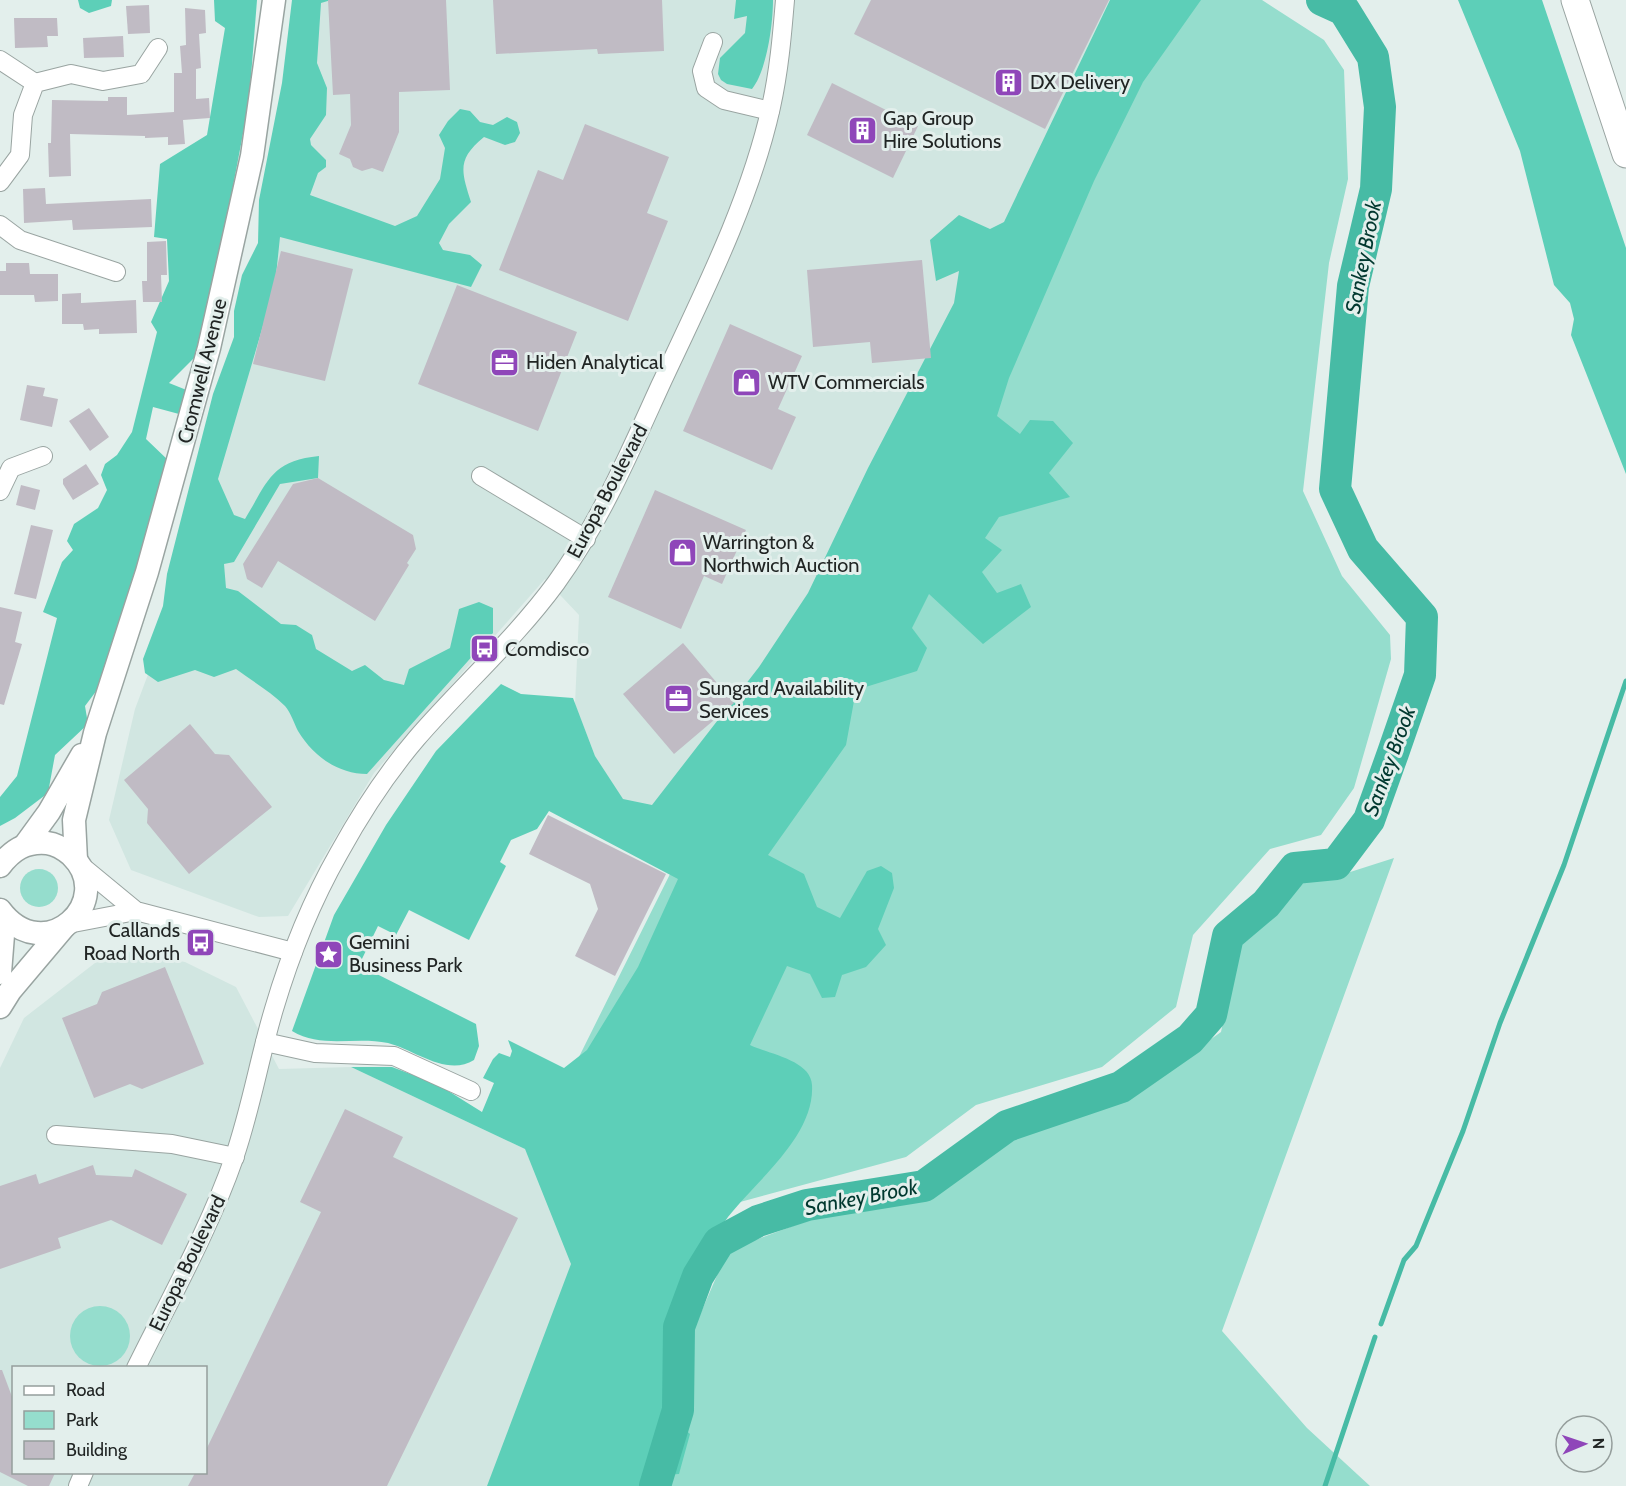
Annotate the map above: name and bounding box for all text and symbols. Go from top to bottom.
building icon: DX Delivery [993,66,1025,98]
place label: DX Delivery [1030,70,1130,94]
place label: Gap Group Hire Solutions [883,106,1001,153]
building icon: Gap Group Hire Solutions [846,114,878,146]
water label: Sankey Brook [1340,198,1386,315]
street label: Cromwell Avenue [172,296,232,446]
office icon: Hiden Analytical [489,346,521,378]
place label: Hiden Analytical [526,350,664,374]
shop icon: WTV Commercials [731,366,763,398]
place label: WTV Commercials [768,370,925,394]
street label: Europa Boulevard [562,420,652,562]
place label: Warrington & Northwich Auction [703,530,860,577]
shop icon: Warrington & Northwich Auction [666,537,698,569]
bus stop icon: Comdisco [468,633,500,665]
place label: Comdisco [505,637,589,661]
place label: Sungard Availability Services [699,676,864,723]
office icon: Sungard Availability Services [662,683,694,715]
water label: Sankey Brook [1358,702,1421,819]
place label: Callands Road North [83,918,180,965]
bus stop icon: Callands Road North [185,926,217,958]
place label: Gemini Business Park [349,930,462,977]
place icon: Gemini Business Park [312,938,344,970]
water label: Sankey Brook [803,1174,920,1220]
street label: Europa Boulevard [144,1191,230,1335]
legend [12,1366,207,1474]
text: Road [66,1379,105,1401]
text: Park [66,1409,99,1431]
north arrow [1554,1414,1614,1474]
text: N [1589,1438,1608,1449]
text: Building [66,1439,128,1461]

